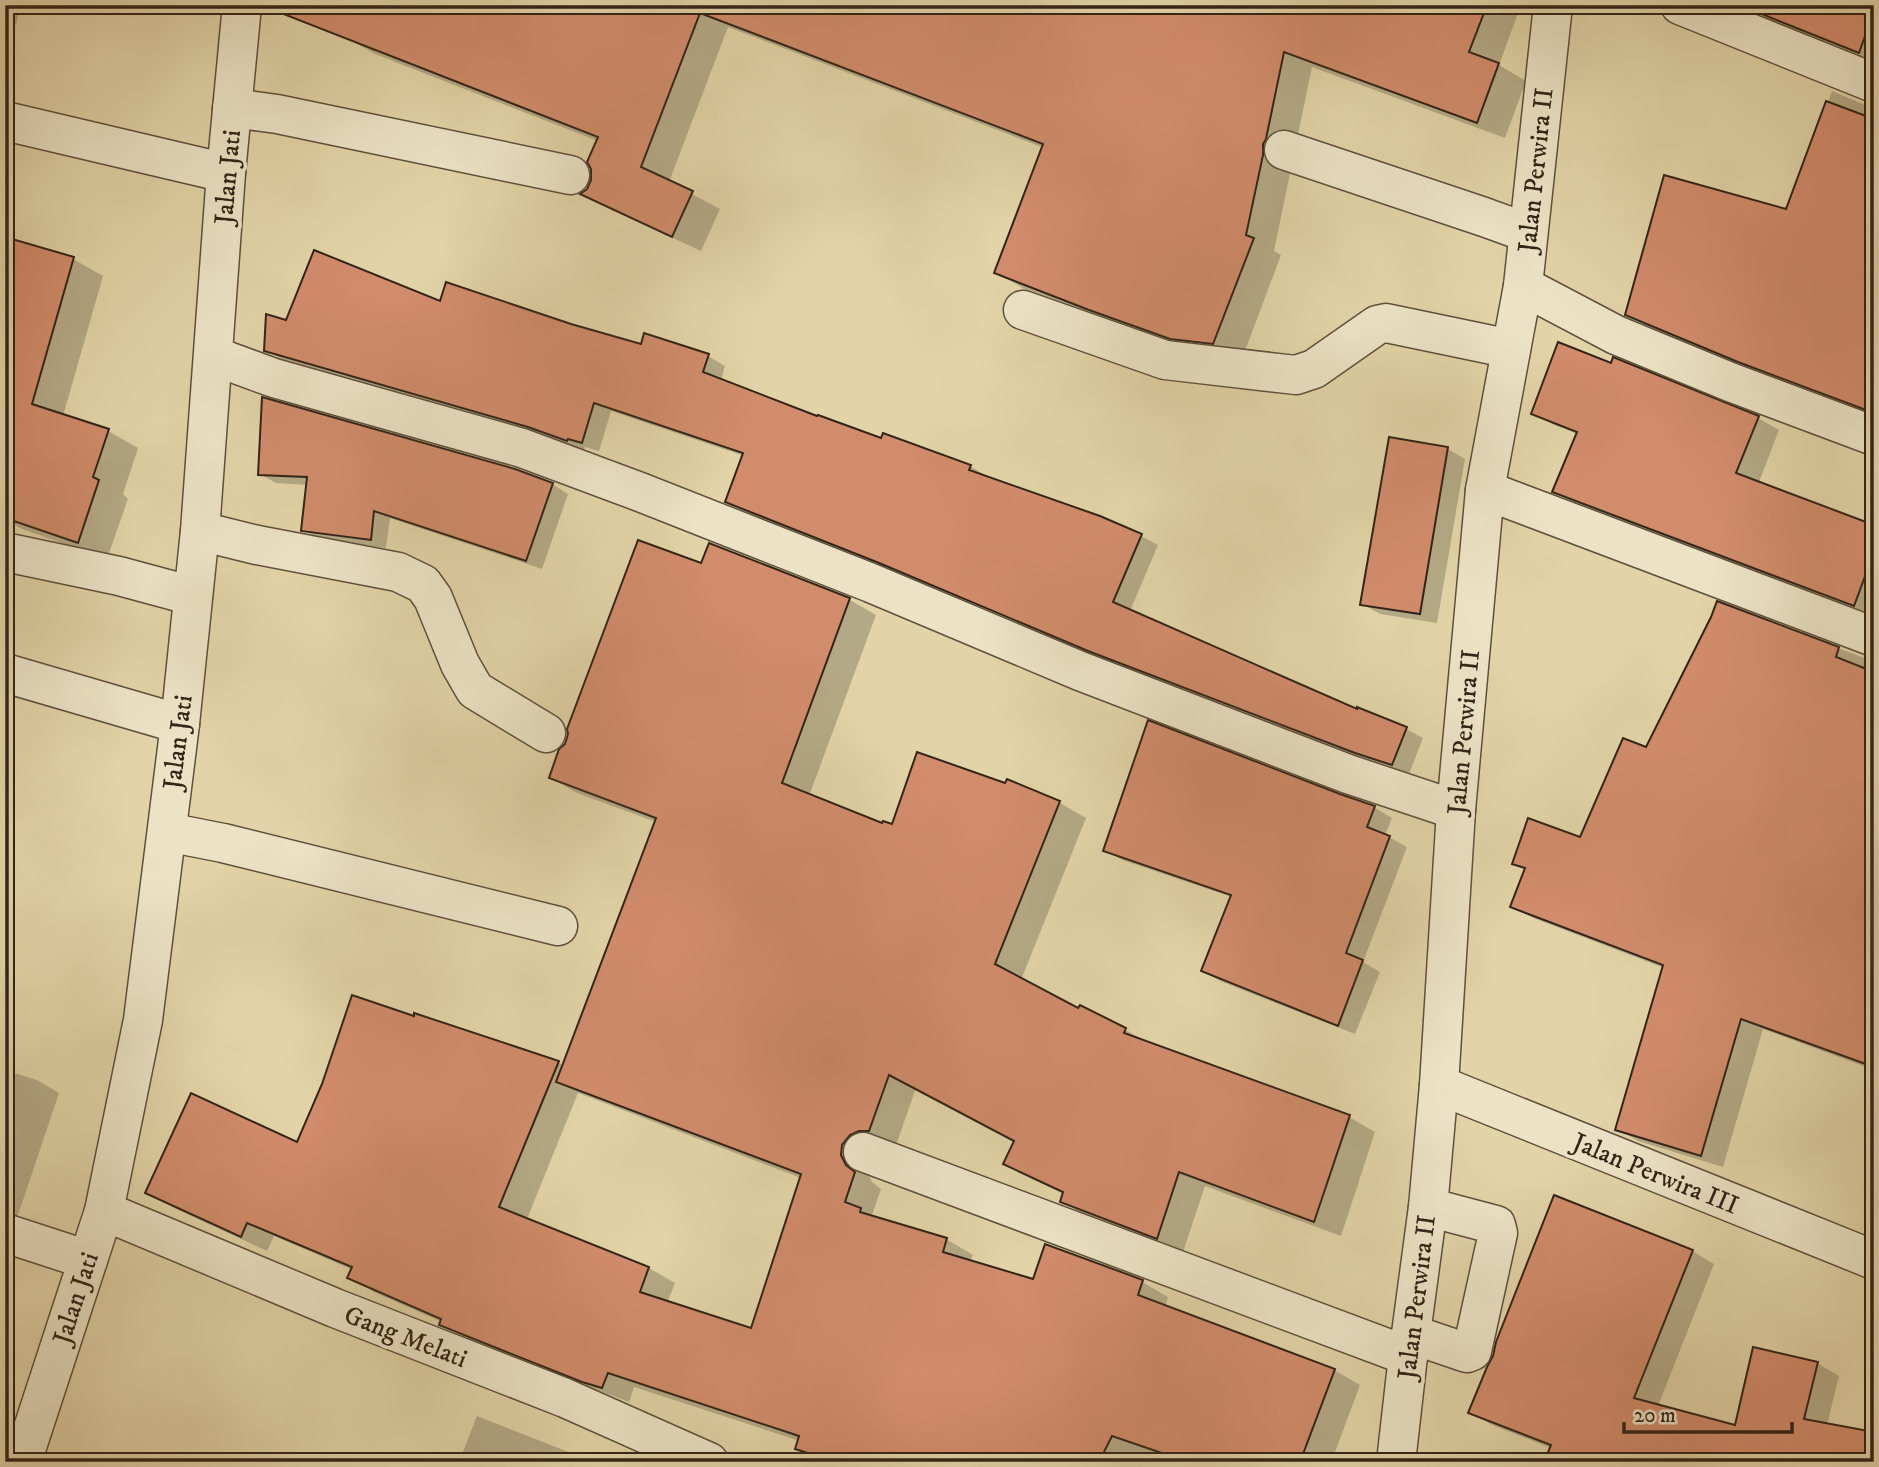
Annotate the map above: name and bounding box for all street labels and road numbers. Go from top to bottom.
street label: Jalan Perwira II [1511,86,1562,256]
street label: Jalan Jati [208,128,249,228]
street label: Jalan Perwira II [1441,648,1488,818]
street label: Jalan Jati [156,693,201,793]
street label: Jalan Perwira III [1566,1125,1743,1223]
street label: Jalan Perwira II [1391,1213,1444,1383]
street label: Jalan Jati [45,1248,107,1351]
street label: Gang Melati [339,1299,472,1376]

